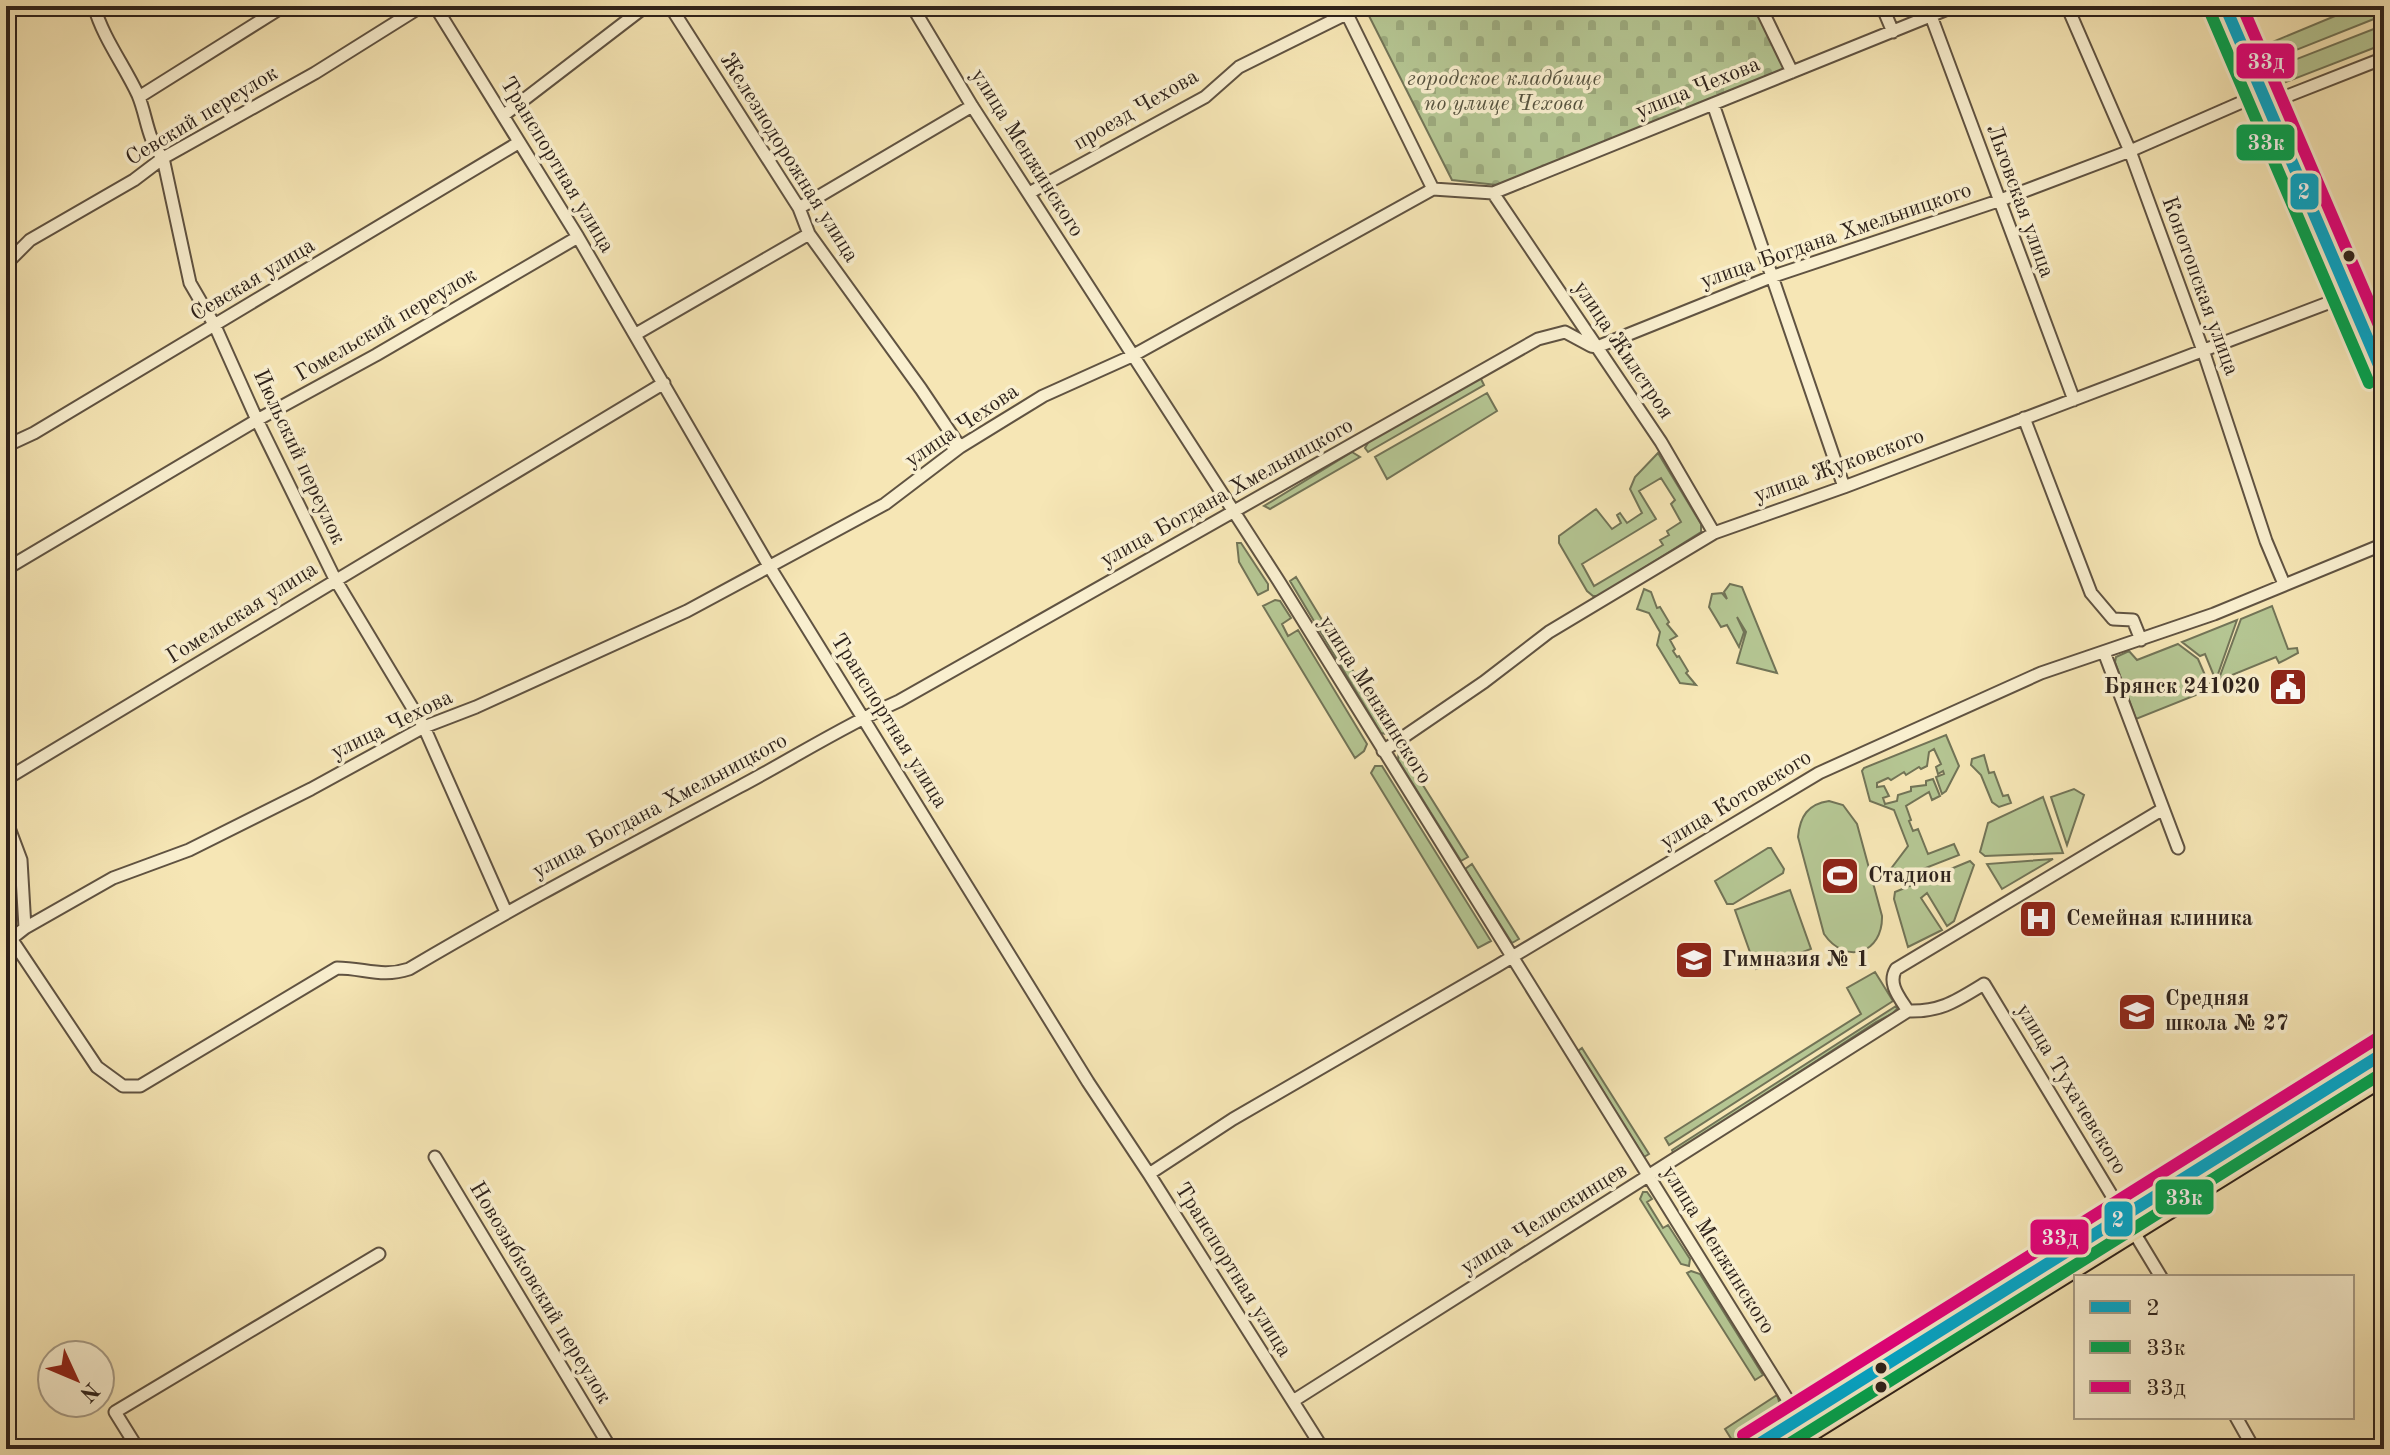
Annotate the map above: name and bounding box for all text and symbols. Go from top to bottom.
line badge: 33д [2235,42,2296,80]
street label: Железнодорожная улица [716,50,863,267]
text: 33д [2248,52,2284,74]
street label: улица Чехова [1633,53,1763,123]
street label: Севский переулок [122,62,282,170]
street label: улица Менжинского [966,65,1088,241]
street label: проезд Чехова [1070,65,1202,155]
park label: городское кладбище по улице Чехова [1407,68,1601,115]
street label: Транспортная улица [496,73,618,257]
street label: Льговская улица [1982,121,2058,281]
line badge: 33к [2235,123,2296,162]
text: 33к [2247,133,2285,155]
line badge: 2 [2289,172,2320,211]
street label: улица Богдана Хмельницкого [1698,179,1974,293]
text: 2 [2298,182,2310,204]
street label: Конотопская улица [2157,194,2243,379]
street label: Севская улица [187,234,319,326]
unlabelled marker [2341,248,2357,264]
street label: Гомельский переулок [292,264,480,386]
street label: улица Жилстроя [1569,277,1677,423]
street label: Июльский переулок [249,366,349,548]
street label: улица Чехова [901,380,1023,472]
street label: улица Богдана Хмельницкого [1097,414,1357,572]
street label: улица Жуковского [1751,425,1927,507]
street label: Гомельская улица [163,558,321,668]
street label: улица Менжинского [1314,612,1436,788]
street label: Транспортная улица [826,630,952,812]
public building icon: Брянск 241020 [2267,666,2309,708]
place label: Брянск 241020 [2104,676,2260,698]
street label: улица Чехова [328,686,456,764]
street label: улица Богдана Хмельницкого [529,729,791,883]
street label: улица Котовского [1657,746,1815,854]
sports icon: Стадион [1819,855,1861,897]
place label: Стадион [1868,865,1952,887]
hospital icon: Семейная клиника [2017,898,2059,940]
place label: Семейная клиника [2066,908,2253,930]
school or university icon: Гимназия № 1 [1673,939,1715,981]
place label: Гимназия № 1 [1722,949,1869,971]
place label: Средняя школа № 27 [2165,988,2289,1035]
school or university icon: Средняя школа № 27 [2116,991,2158,1033]
street label: улица Тухачевского [2011,1000,2131,1178]
street label: улица Челюскинцев [1457,1159,1631,1279]
street label: улица Менжинского [1657,1162,1779,1338]
street label: Новозыбковский переулок [465,1178,615,1408]
line badge: 33к [2154,1178,2215,1216]
street label: Транспортная улица [1170,1179,1296,1361]
text: 33к [2165,1188,2203,1210]
line badge: 2 [2103,1200,2134,1238]
text: 2 [2112,1210,2124,1232]
line badge: 33д [2029,1218,2090,1256]
text: 33д [2042,1228,2078,1250]
legend [2074,1275,2354,1419]
text: 2 [2146,1297,2160,1321]
text: 33к [2146,1337,2186,1361]
north arrow [36,1339,116,1419]
unlabelled marker [1873,1360,1889,1376]
text: 33д [2146,1377,2186,1401]
text: N [75,1378,103,1405]
unlabelled marker [1873,1379,1889,1395]

